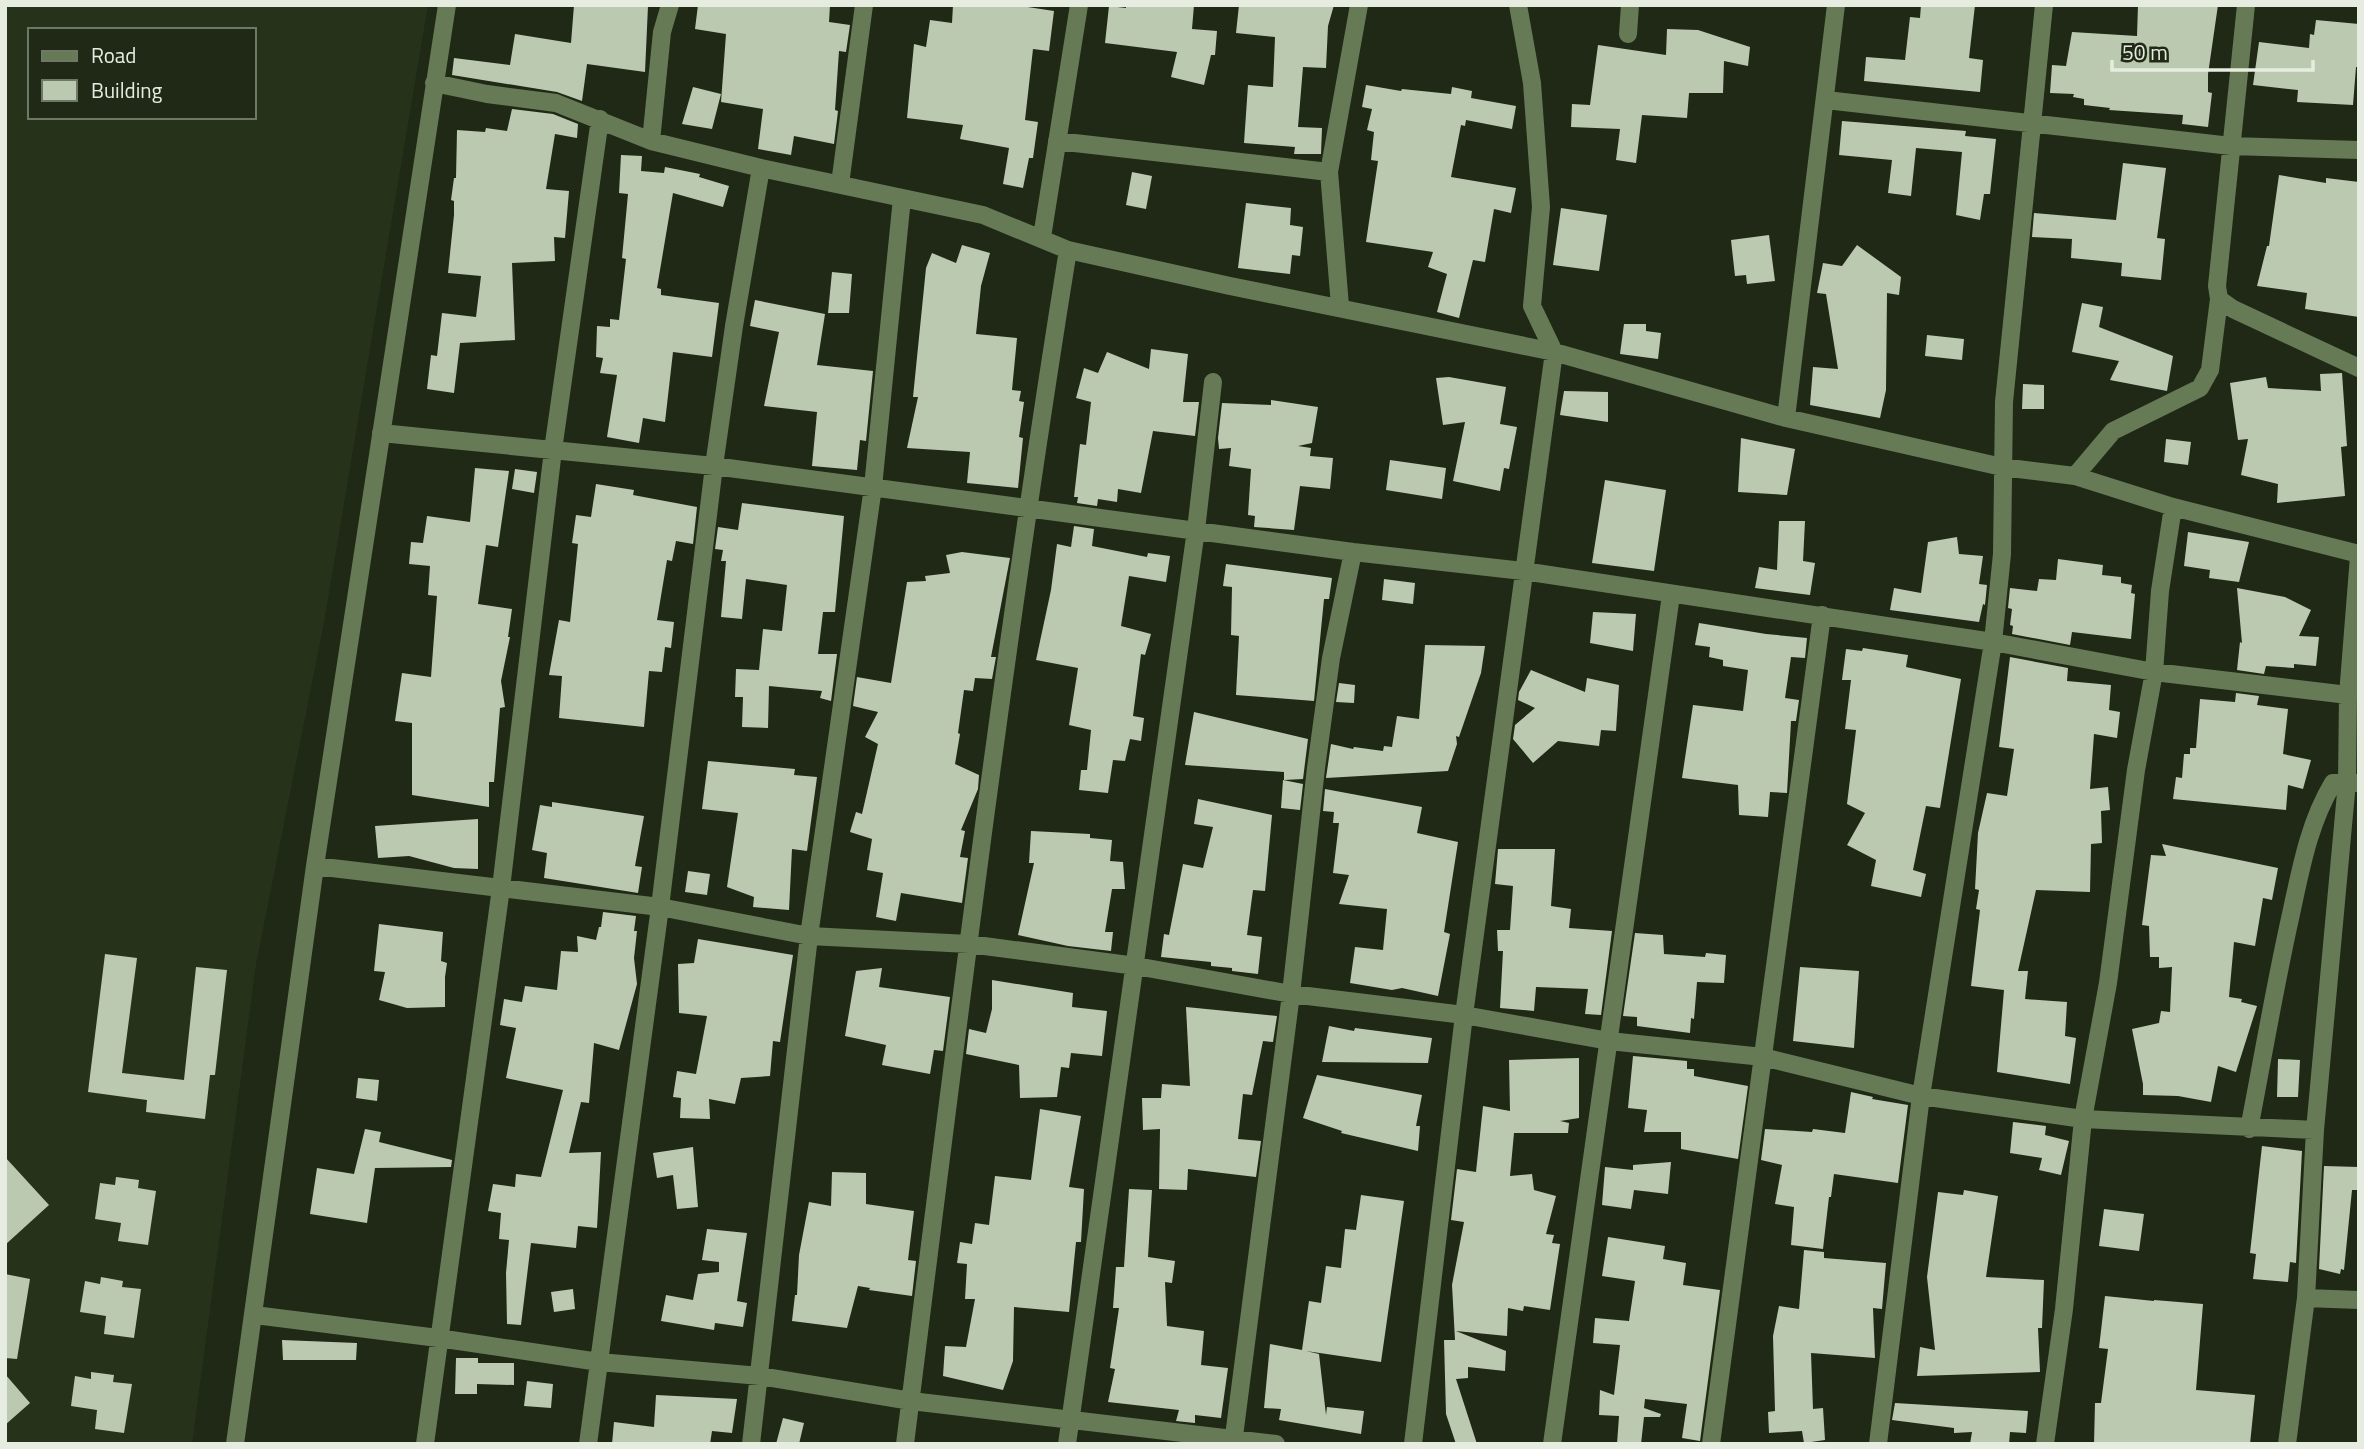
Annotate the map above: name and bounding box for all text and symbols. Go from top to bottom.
legend [28,28,256,119]
scale bar [2112,28,2313,72]
text: 50 m [2122,36,2168,68]
text: Road [91,39,136,71]
text: Building [91,74,163,106]

